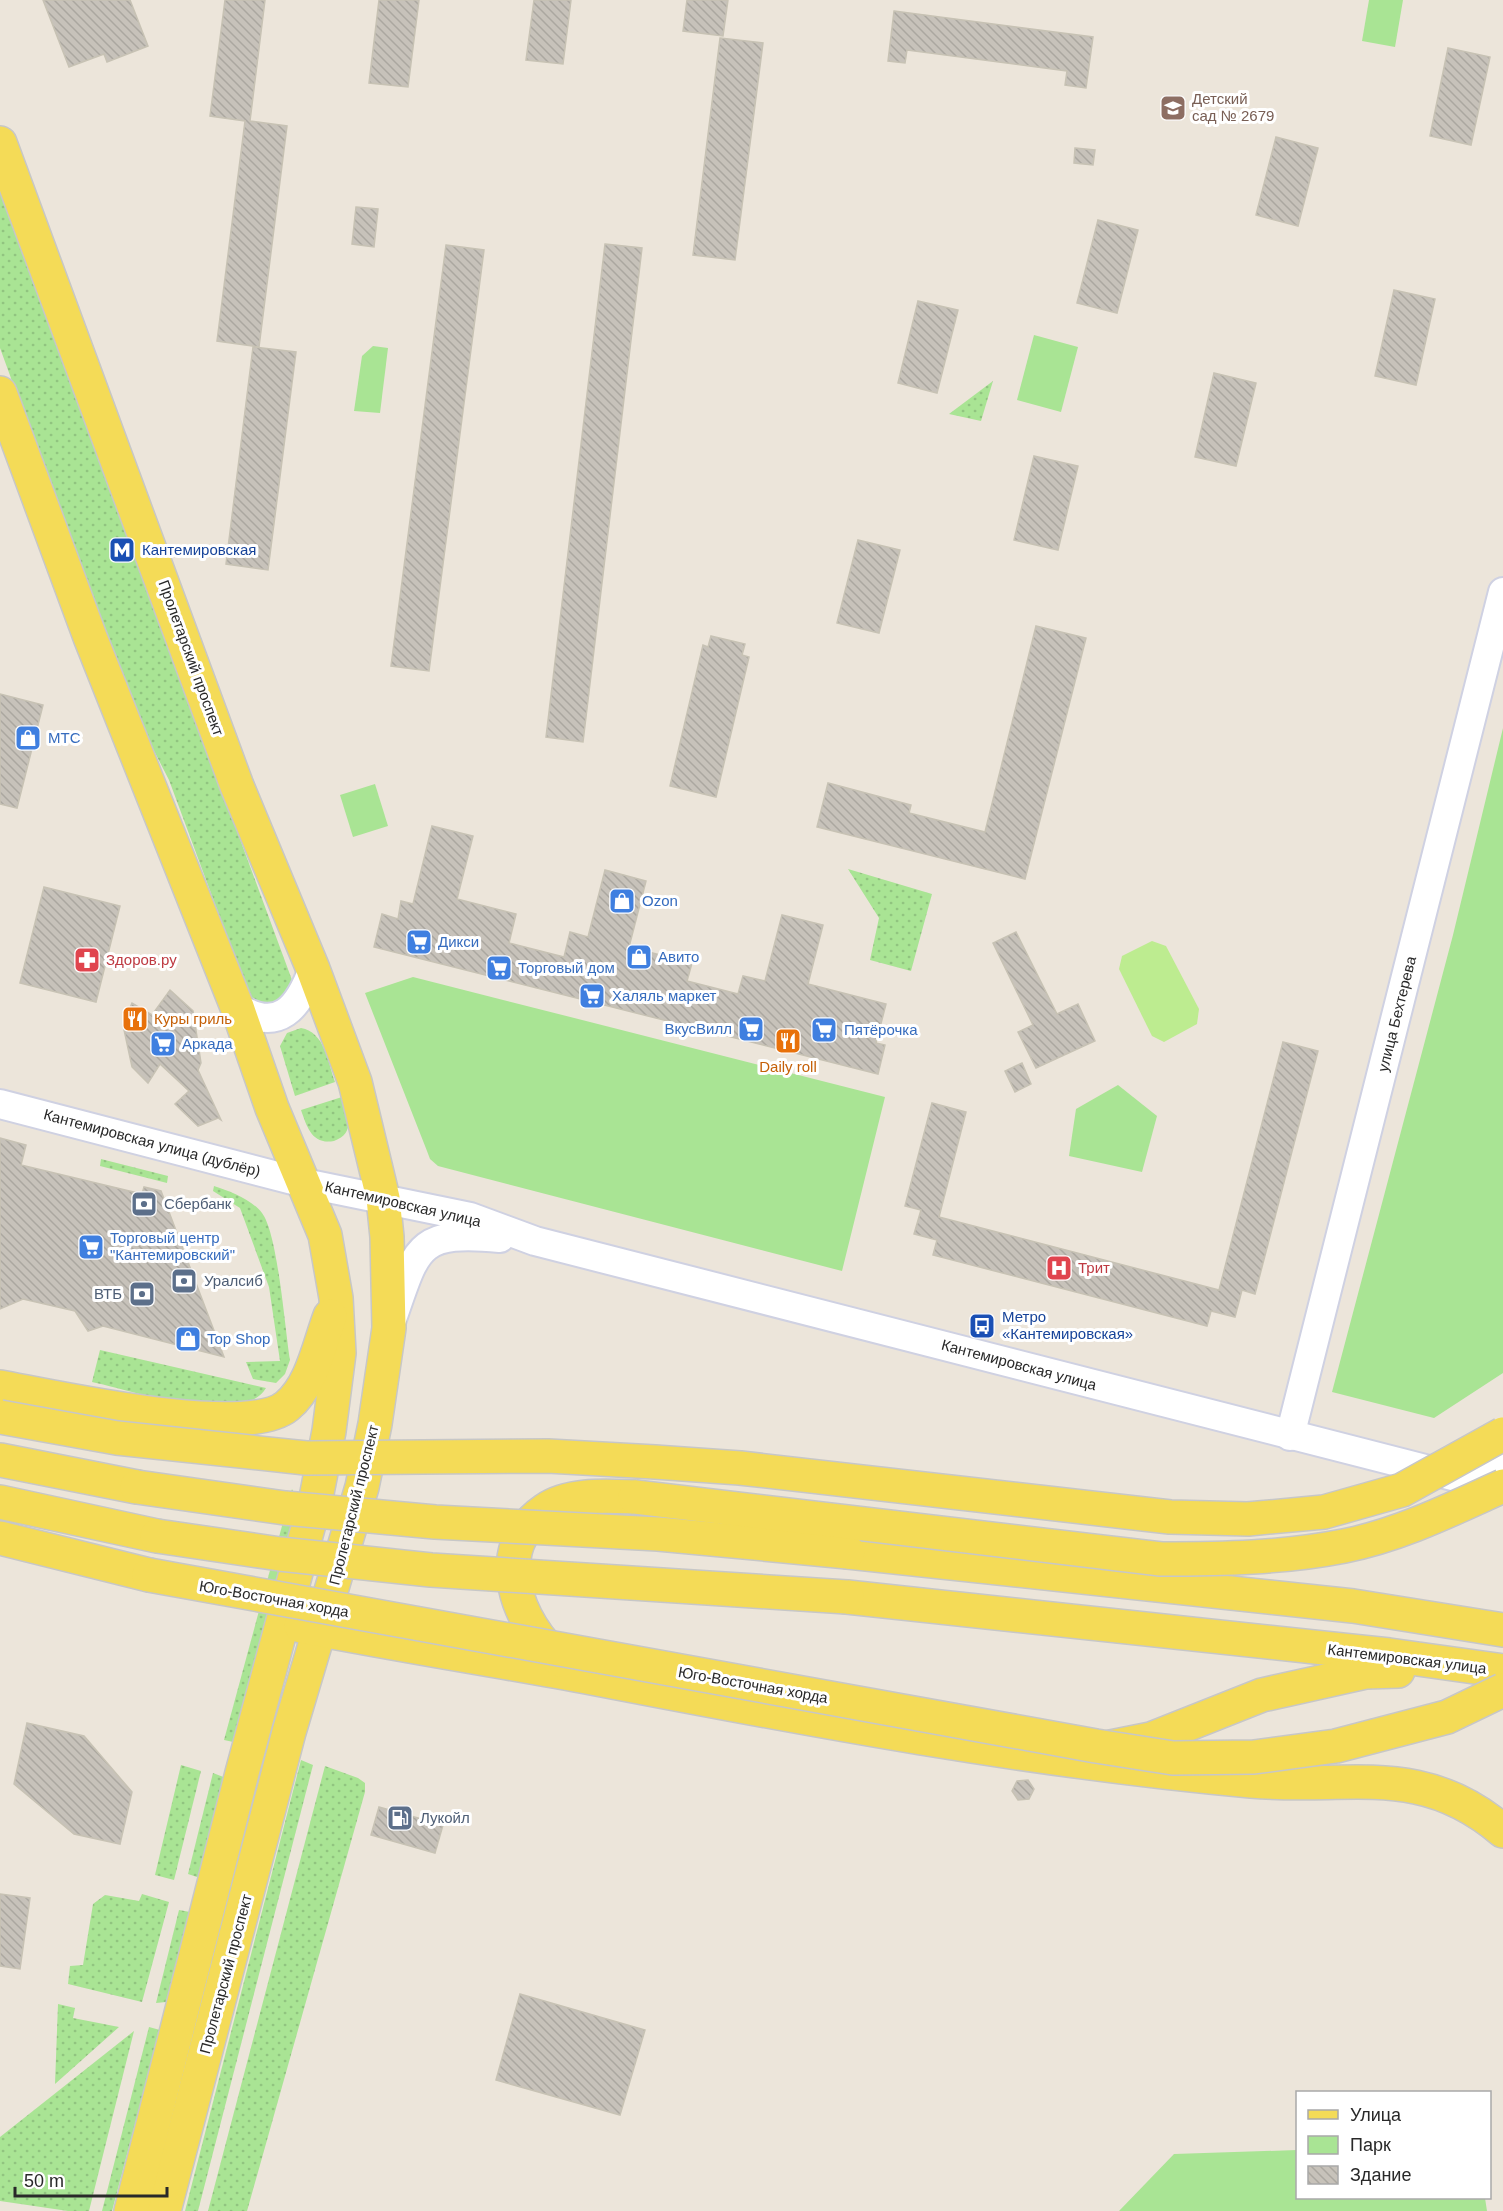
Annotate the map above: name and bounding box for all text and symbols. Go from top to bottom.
place label: Детский сад № 2679 [1192,90,1274,124]
school or university icon: Детский сад № 2679 [1158,93,1188,123]
metro station icon: Кантемировская [107,535,137,565]
place label: Кантемировская [142,541,256,558]
street label: Пролетарский проспект [155,578,228,738]
shop icon: МТС [13,723,43,753]
place label: МТС [48,729,81,746]
shop icon: Ozon [607,886,637,916]
place label: Ozon [642,892,678,909]
supermarket icon: Дикси [404,927,434,957]
place label: Дикси [438,933,479,950]
shop icon: Авито [624,942,654,972]
pharmacy icon: Здоров.ру [72,945,102,975]
place label: Авито [658,948,699,965]
place label: Здоров.ру [106,951,177,968]
supermarket icon: Торговый дом [484,953,514,983]
street label: улица Бехтерева [1374,954,1419,1073]
place label: Торговый дом [518,959,615,976]
supermarket icon: Халяль маркет [577,981,607,1011]
place label: Халяль маркет [612,987,717,1004]
restaurant icon: Куры гриль [120,1004,150,1034]
place label: Куры гриль [154,1010,232,1027]
supermarket icon: ВкусВилл [736,1014,766,1044]
supermarket icon: Пятёрочка [809,1015,839,1045]
place label: ВкусВилл [665,1020,732,1037]
place label: Пятёрочка [844,1021,918,1038]
restaurant icon: Daily roll [773,1026,803,1056]
supermarket icon: Аркада [148,1029,178,1059]
place label: Аркада [182,1035,233,1052]
place label: Daily roll [759,1058,817,1075]
street label: Кантемировская улица (дублёр) [42,1105,262,1180]
street label: Кантемировская улица [323,1177,484,1230]
bank icon: Сбербанк [129,1189,159,1219]
place label: Сбербанк [164,1195,232,1212]
place label: Торговый центр "Кантемировский" [110,1229,235,1263]
supermarket icon: Торговый центр "Кантемировский" [76,1232,106,1262]
hospital icon: Трит [1044,1253,1074,1283]
place label: Трит [1078,1259,1110,1276]
bank icon: Уралсиб [169,1266,199,1296]
place label: Уралсиб [204,1272,263,1289]
bank icon: ВТБ [127,1279,157,1309]
place label: ВТБ [94,1285,122,1302]
place label: Метро «Кантемировская» [1002,1308,1133,1342]
bus stop icon: Метро «Кантемировская» [967,1311,997,1341]
shop icon: Top Shop [173,1324,203,1354]
place label: Top Shop [207,1330,270,1347]
street label: Кантемировская улица [940,1336,1099,1394]
street label: Пролетарский проспект [325,1423,382,1587]
street label: Юго-Восточная хорда [198,1577,351,1620]
street label: Кантемировская улица [1327,1640,1488,1677]
street label: Юго-Восточная хорда [677,1663,830,1706]
fuel station icon: Лукойл [385,1803,415,1833]
place label: Лукойл [420,1809,470,1826]
street label: Пролетарский проспект [196,1892,255,2056]
legend [1296,2091,1491,2199]
text: Улица [1350,2105,1402,2125]
text: Парк [1350,2135,1391,2155]
scale bar [15,2160,166,2198]
text: Здание [1350,2165,1411,2185]
text: 50 m [24,2171,64,2191]

